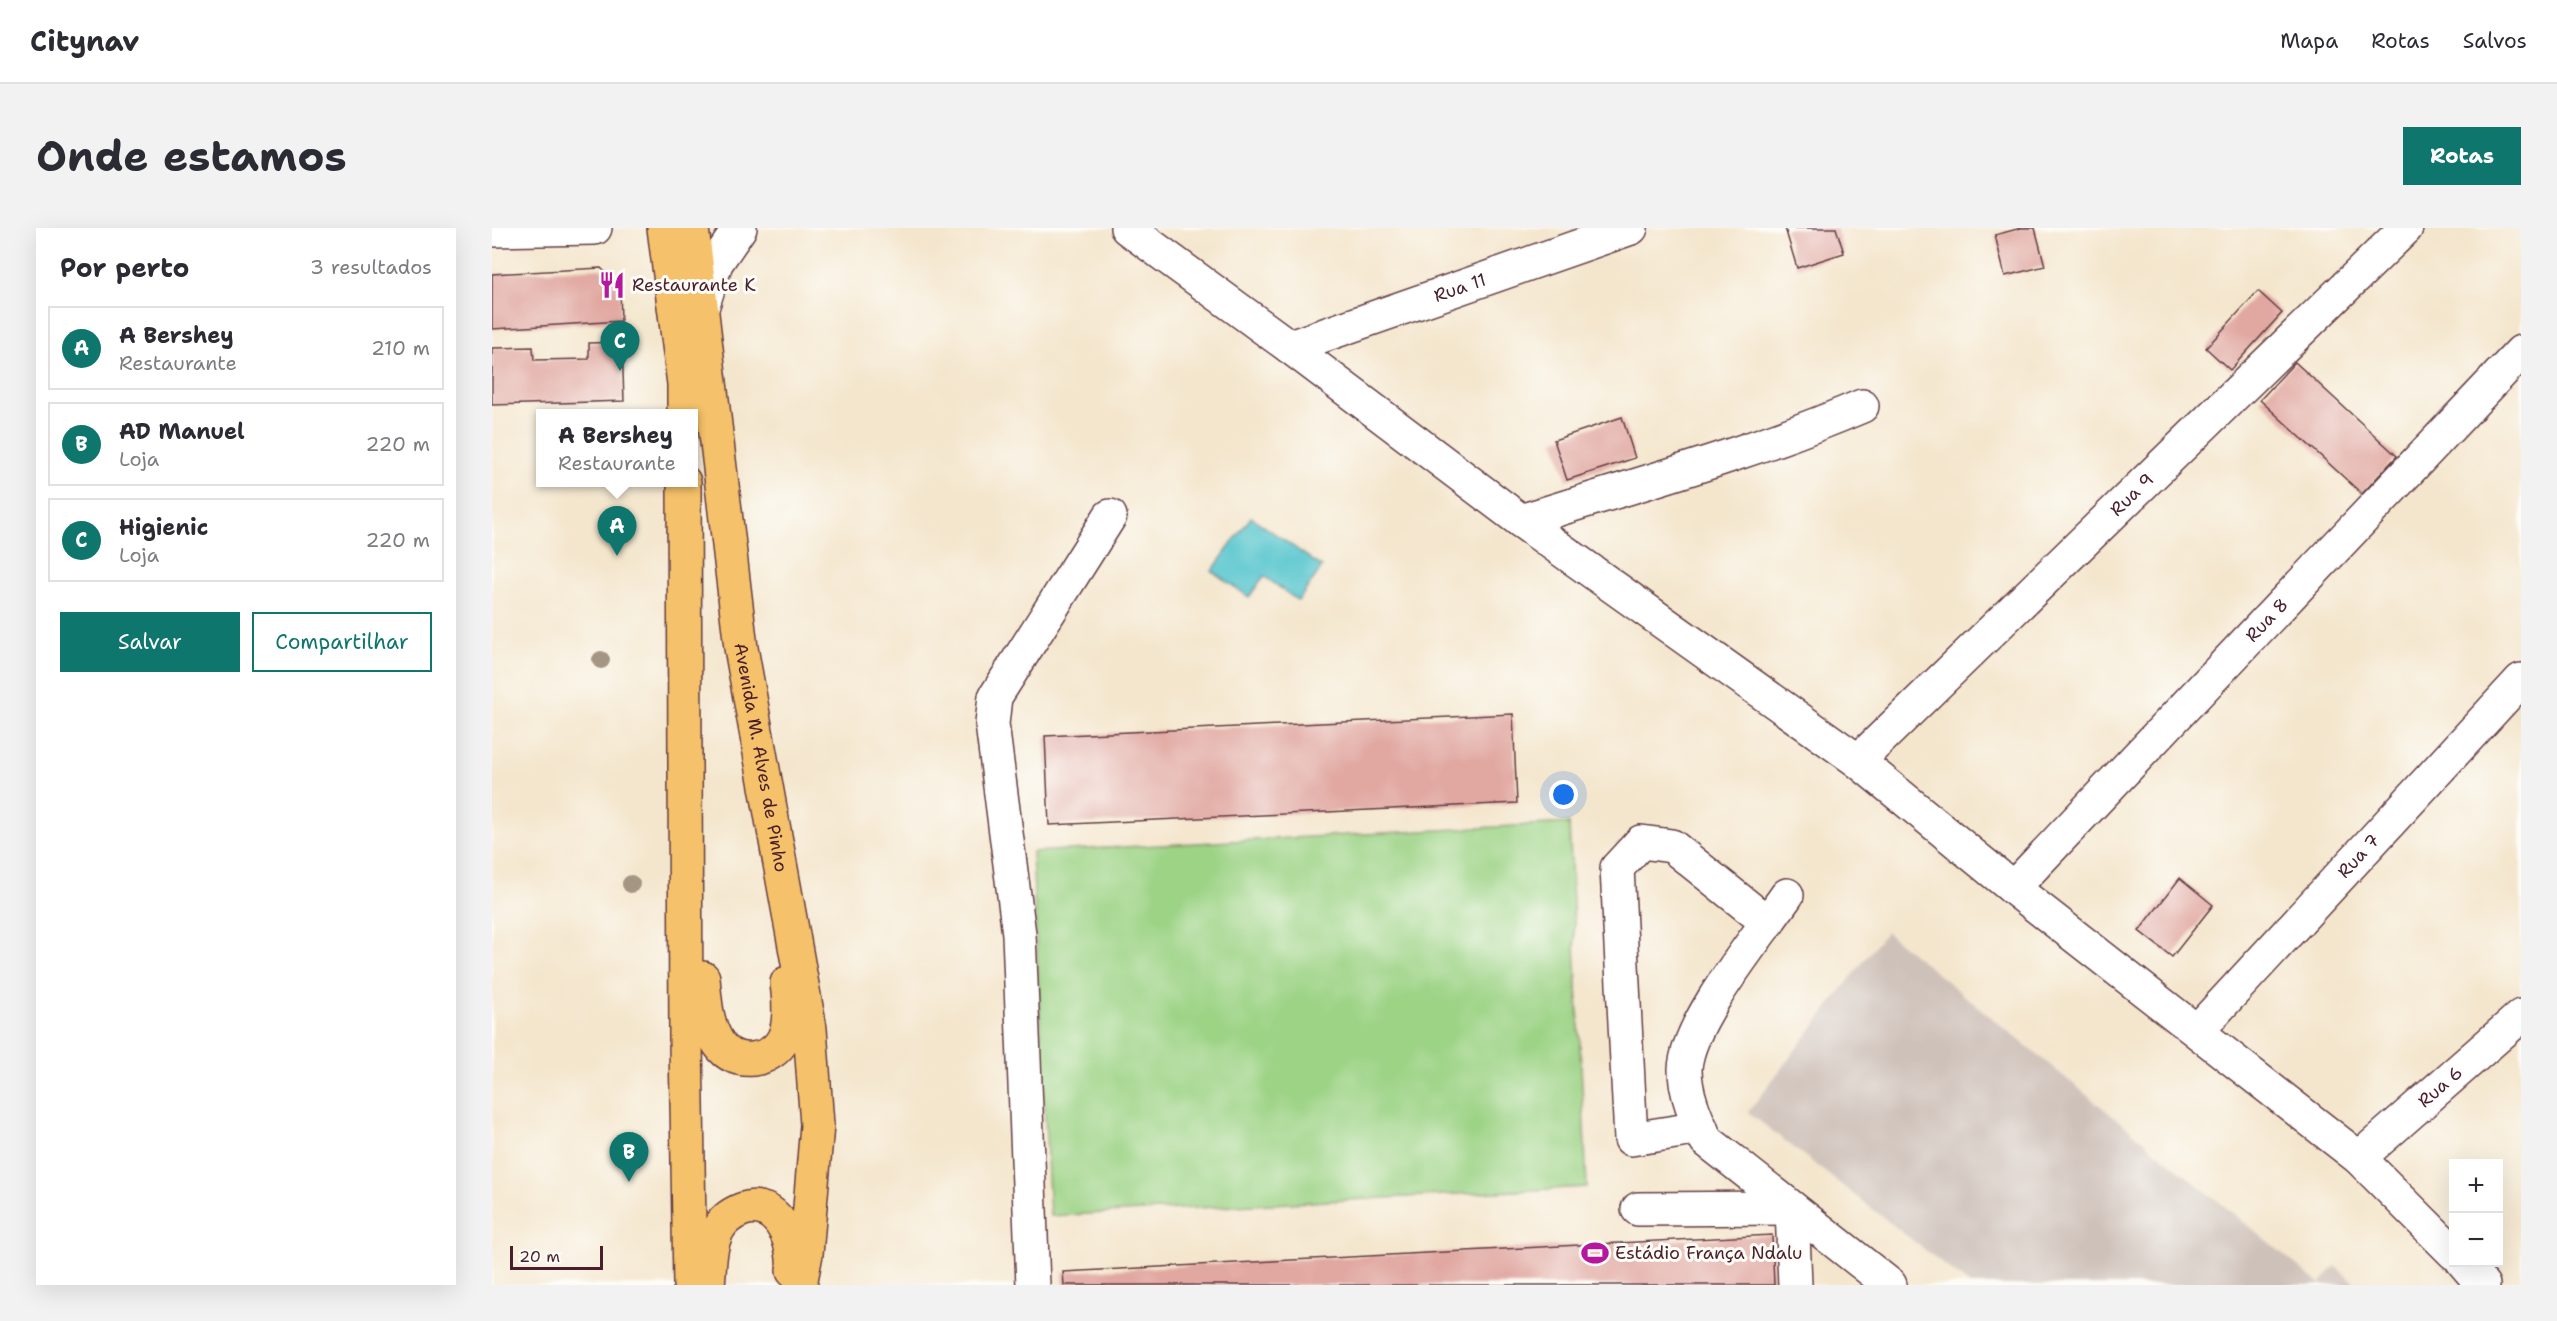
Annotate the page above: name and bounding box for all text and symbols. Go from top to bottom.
text: Citynav [30,22,139,60]
text: Mapa [2280,27,2338,55]
text: Rotas [2371,27,2430,55]
text: Salvos [2463,27,2527,55]
button: Rotas [2403,127,2521,185]
text: Onde estamos [36,128,347,184]
text: Por perto [60,250,189,285]
text: 3 resultados [310,254,432,280]
street label: Rua 11 [1430,267,1489,308]
restaurant icon: Restaurante K [597,270,627,300]
place label: Restaurante K [632,273,756,297]
text: A Bershey [119,321,234,350]
pin: C [600,322,640,371]
text: A [74,335,89,361]
text: 210 m [371,335,430,361]
text: Restaurante [119,350,237,376]
popup [536,409,698,487]
text: AD Manuel [119,417,245,446]
text: A Bershey [558,421,673,450]
text: B [75,431,88,457]
text: 220 m [366,431,430,457]
text: Loja [119,446,159,472]
text: Restaurante [558,450,676,476]
street label: Rua 9 [2105,468,2159,521]
pin: A [598,506,636,556]
text: Higienic [119,513,208,542]
text: C [75,527,88,553]
text: 220 m [366,527,430,553]
text: Loja [119,542,159,568]
street label: Rua 8 [2240,593,2293,647]
button: Salvar [60,612,240,672]
button: Compartilhar [252,612,432,672]
street label: Avenida M. Alves de Pinho [728,641,793,874]
your location [1549,780,1578,809]
street label: Rua 7 [2332,829,2385,883]
street label: Rua 6 [2413,1061,2468,1113]
pin: B [610,1132,648,1182]
map controls [2449,1159,2503,1267]
button: + [2449,1159,2503,1213]
button: − [2449,1213,2503,1267]
sports icon: Estádio França Ndalu [1580,1238,1610,1268]
place label: Estádio França Ndalu [1615,1241,1802,1265]
scale bar [510,1243,603,1270]
text: 20 m [519,1246,560,1267]

